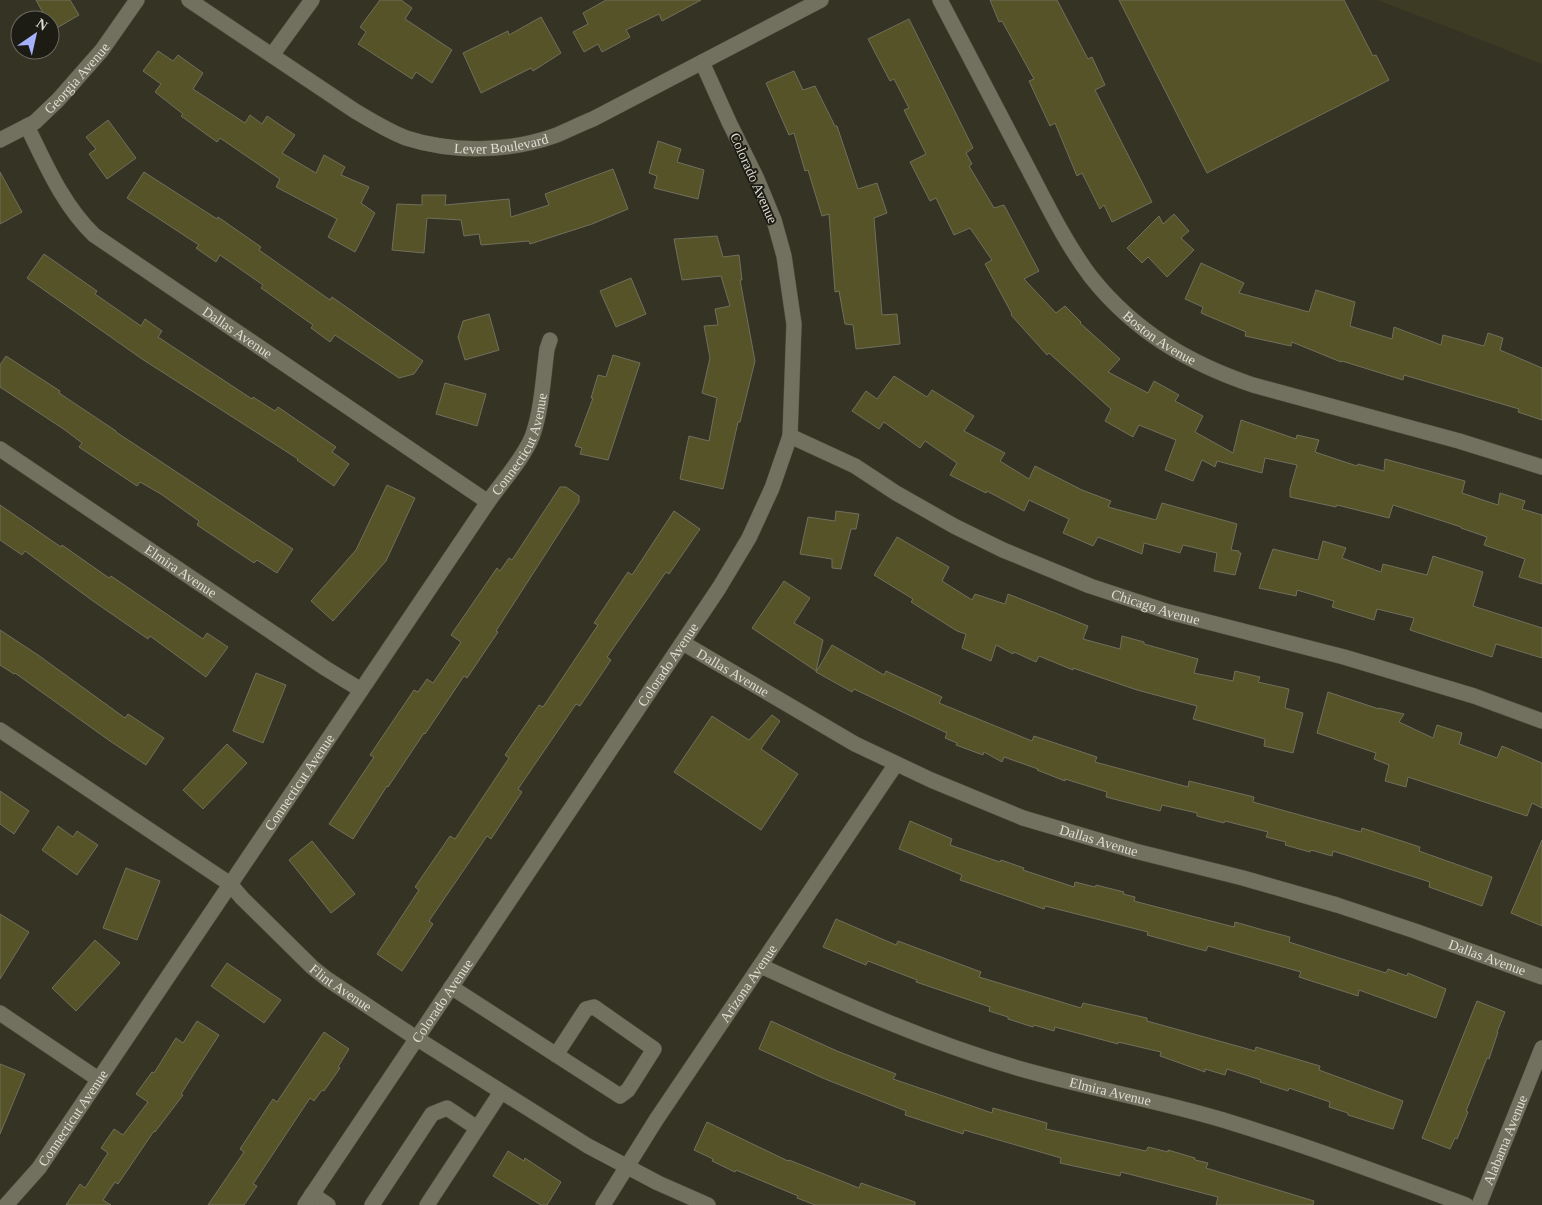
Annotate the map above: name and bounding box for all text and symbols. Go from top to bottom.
north arrow [10,10,60,60]
text: N [34,16,50,34]
street label: Georgia Avenue [41,40,113,117]
street label: Lever Boulevard [454,131,550,157]
street label: Colorado Avenue [727,131,780,226]
street label: Dallas Avenue [199,304,275,362]
street label: Boston Avenue [1120,308,1198,368]
street label: Connecticut Avenue [489,392,550,498]
street label: Elmira Avenue [142,542,219,601]
street label: Chicago Avenue [1109,587,1201,628]
street label: Colorado Avenue [635,620,701,709]
street label: Dallas Avenue [694,646,772,700]
street label: Connecticut Avenue [262,731,337,833]
street label: Dallas Avenue [1058,822,1140,859]
street label: Dallas Avenue [1446,937,1528,978]
street label: Arizona Avenue [717,942,780,1025]
street label: Colorado Avenue [409,956,476,1046]
street label: Flint Avenue [307,961,374,1014]
street label: Connecticut Avenue [35,1067,111,1169]
street label: Elmira Avenue [1068,1075,1152,1109]
street label: Alabama Avenue [1481,1093,1530,1187]

